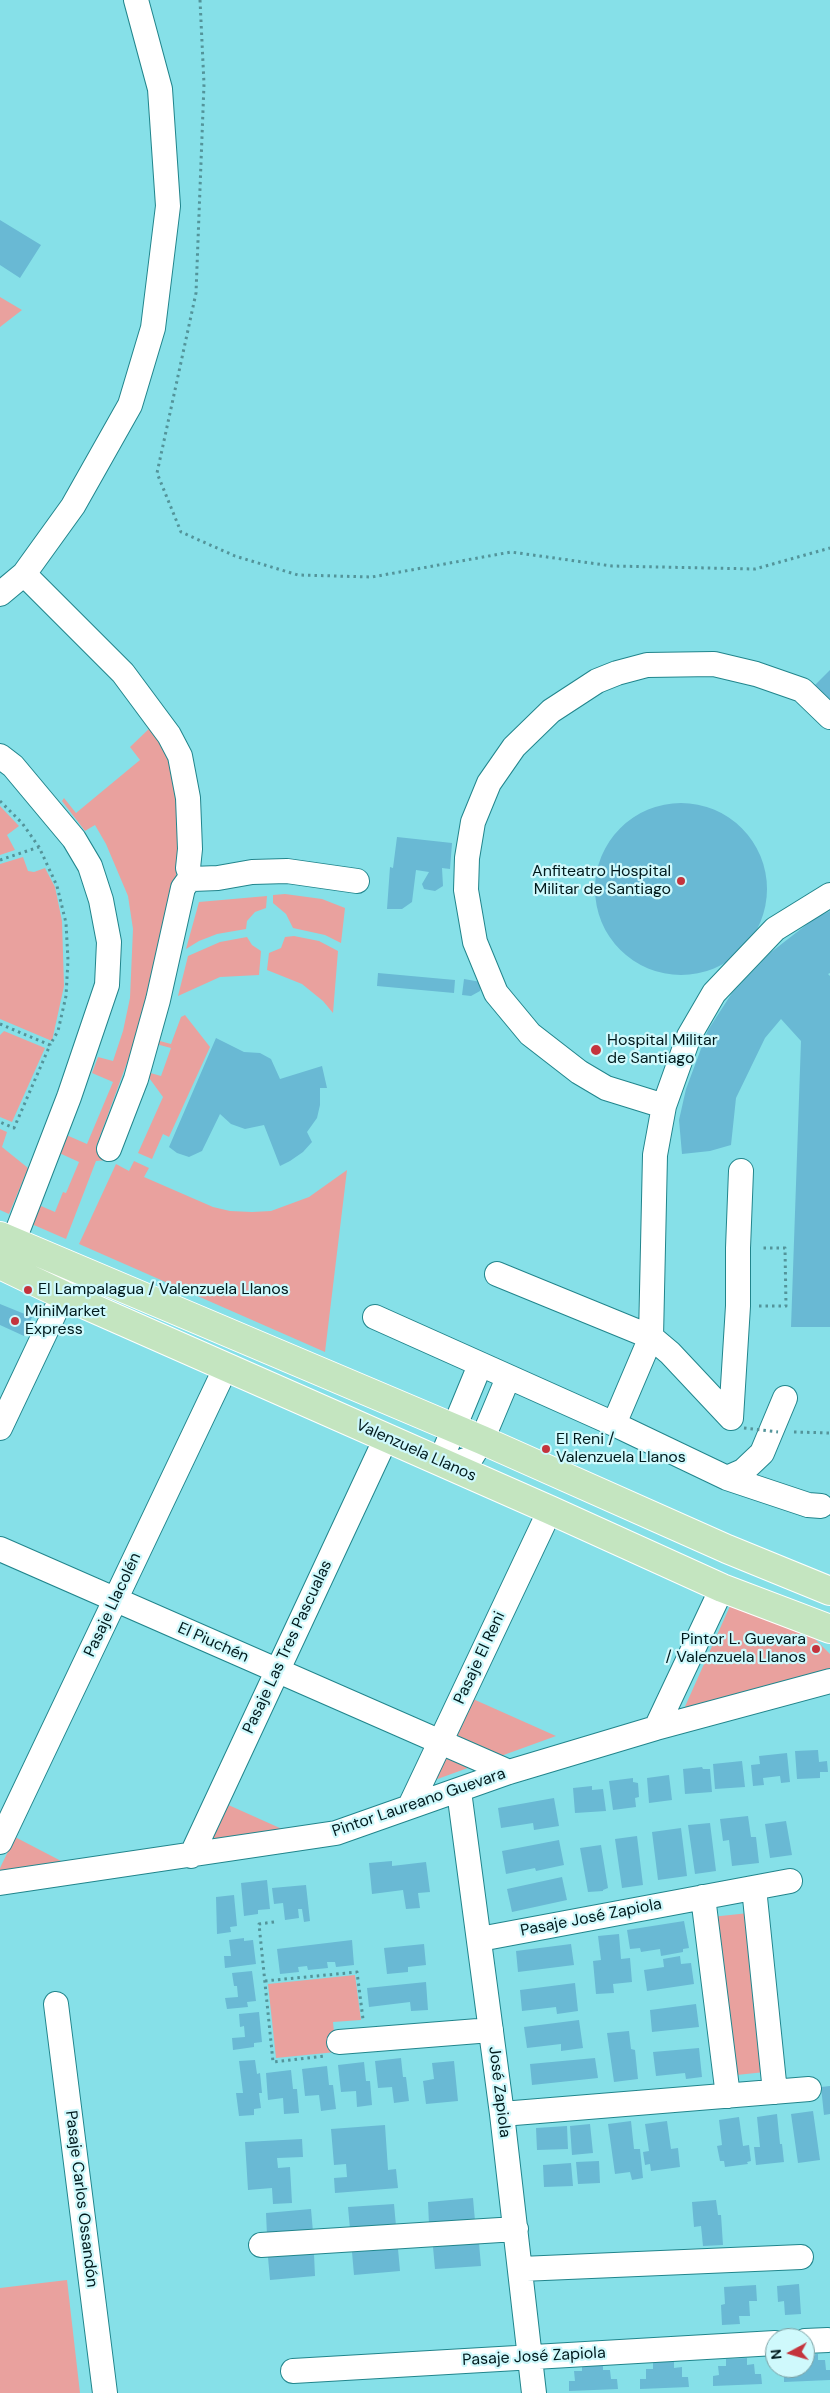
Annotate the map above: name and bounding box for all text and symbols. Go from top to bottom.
place label: Anfiteatro Hospital Militar de Santiago [532,862,671,900]
marker: Anfiteatro Hospital Militar de Santiago [675,875,687,887]
place label: Hospital Militar de Santiago [607,1031,718,1069]
marker: Hospital Militar de Santiago [589,1043,603,1057]
place label: El Lampalagua / Valenzuela Llanos [38,1280,289,1300]
marker: El Lampalagua / Valenzuela Llanos [22,1284,34,1296]
place label: MiniMarket Express [25,1302,106,1340]
marker: MiniMarket Express [9,1315,21,1327]
street label: Valenzuela Llanos [353,1416,479,1486]
place label: El Reni / Valenzuela Llanos [556,1430,686,1468]
marker: El Reni / Valenzuela Llanos [540,1443,552,1455]
street label: Pasaje Llacolén [80,1550,146,1660]
street label: Pasaje Las Tres Pascualas [239,1557,337,1737]
street label: Pasaje El Reni [450,1609,510,1707]
street label: El Piuchén [174,1619,252,1667]
place label: Pintor L. Guevara / Valenzuela Llanos [666,1630,806,1668]
marker: Pintor L. Guevara / Valenzuela Llanos [810,1643,822,1655]
street label: Pintor Laureano Guevara [330,1764,508,1842]
street label: Pasaje José Zapiola [519,1895,663,1941]
street label: José Zapiola [484,2045,514,2139]
street label: Pasaje Carlos Ossandón [61,2109,101,2289]
north arrow [765,2328,815,2378]
street label: Pasaje José Zapiola [462,2344,606,2370]
text: N [767,2348,786,2360]

